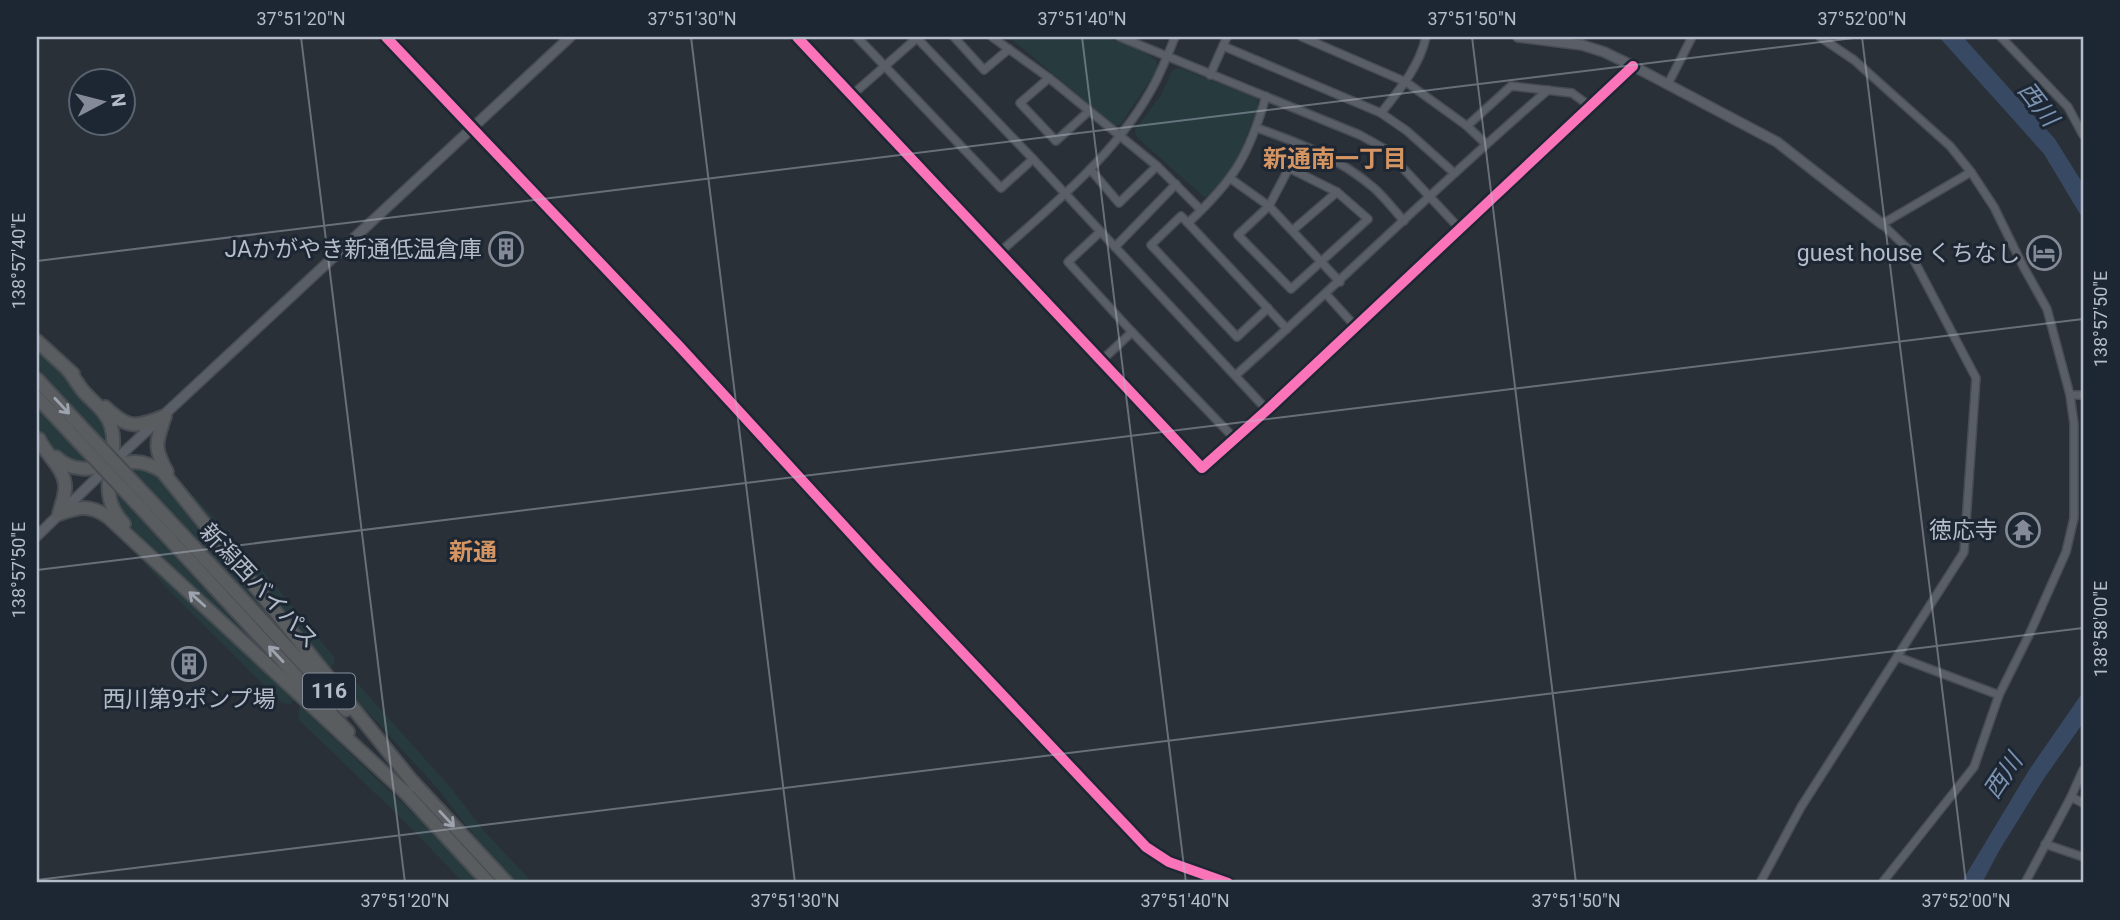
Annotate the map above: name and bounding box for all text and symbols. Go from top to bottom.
text: 37°51'20"N [256,8,346,29]
text: 37°51'30"N [647,8,737,29]
text: 37°51'40"N [1037,8,1127,29]
text: 37°51'50"N [1427,8,1517,29]
text: 37°52'00"N [1817,8,1907,29]
north arrow [66,66,136,136]
water label: 西川 [2012,76,2066,134]
text: N [106,92,131,108]
district label: 新通南一丁目 [1263,145,1407,173]
text: 138°57'40"E [8,213,29,309]
building icon: JAかがやき新通低温倉庫 [487,230,525,268]
hotel icon: guest house くちなし [2025,234,2063,272]
place label: JAかがやき新通低温倉庫 [225,236,482,263]
place label: guest house くちなし [1797,240,2020,267]
text: 138°57'50"E [2090,271,2111,367]
one-way arrow [54,397,71,414]
temple icon: 徳応寺 [2004,511,2042,549]
place label: 徳応寺 [1929,517,1998,544]
street label: 新潟西バイパス [194,518,324,654]
text: 138°57'50"E [8,522,29,618]
district label: 新通 [449,538,497,566]
text: 138°58'00"E [2090,581,2111,677]
one-way arrow [188,591,206,607]
building icon: 西川第9ポンプ場 [170,645,208,683]
one-way arrow [268,645,284,663]
road number: 116 [303,674,355,708]
place label: 西川第9ポンプ場 [102,686,276,713]
water label: 西川 [1978,746,2030,804]
one-way arrow [439,810,455,828]
text: 37°51'20"N [360,890,450,911]
text: 37°51'30"N [750,890,840,911]
text: 37°51'40"N [1140,890,1230,911]
text: 37°51'50"N [1531,890,1621,911]
text: 37°52'00"N [1921,890,2011,911]

